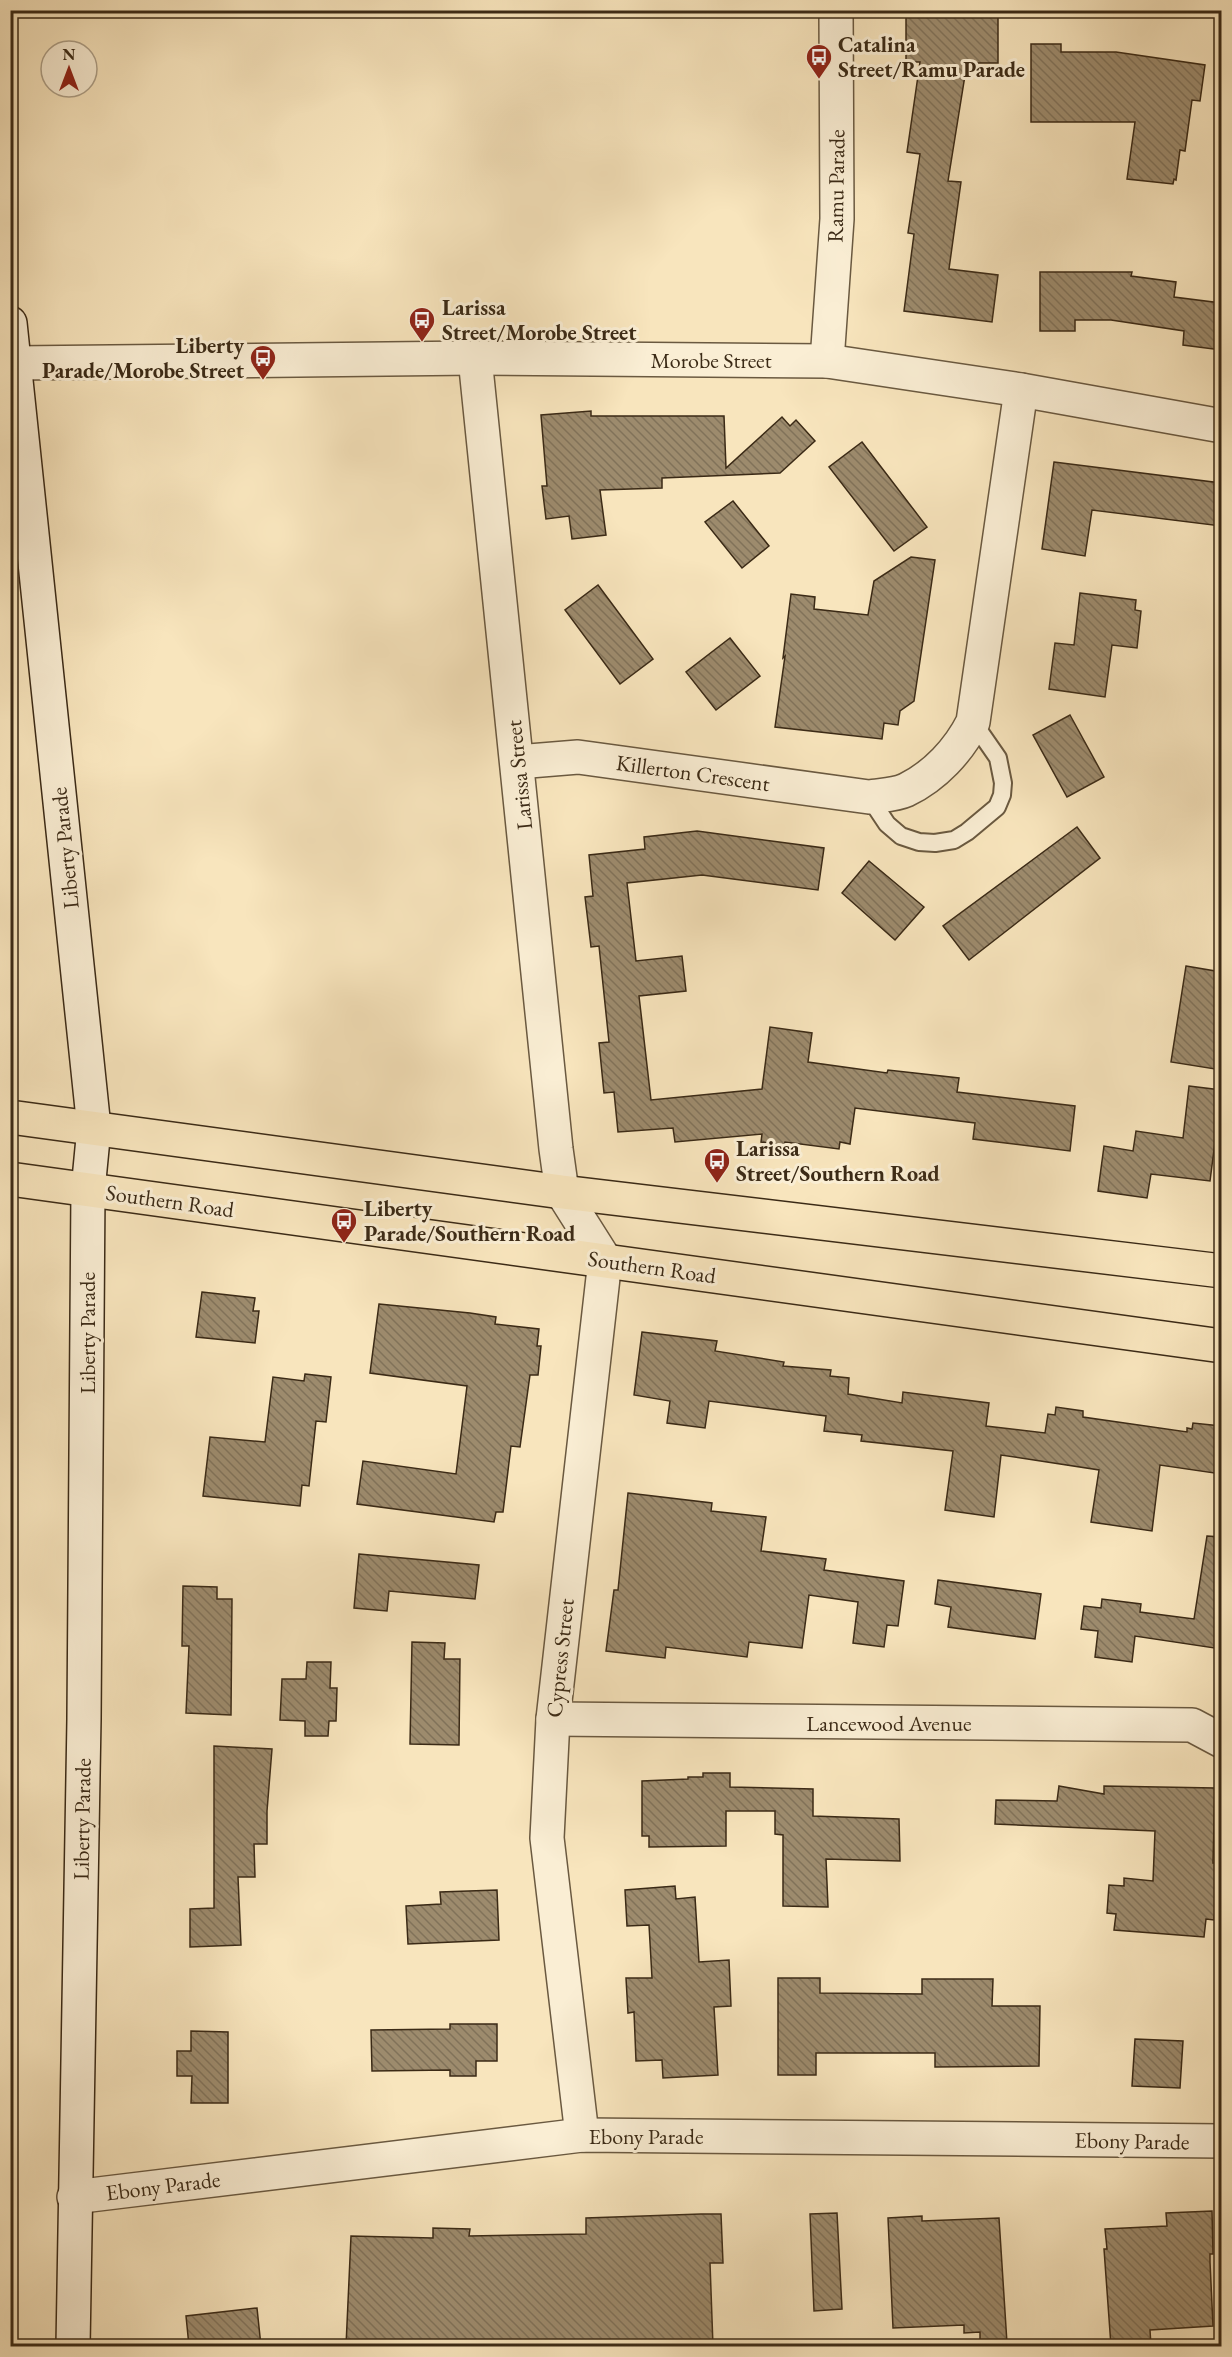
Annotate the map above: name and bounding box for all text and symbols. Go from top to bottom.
place label: Catalina Street/Ramu Parade [838,30,1025,84]
north arrow [39,39,99,99]
bus stop icon: Catalina Street/Ramu Parade [804,42,834,80]
text: N [63,44,76,65]
street label: Ramu Parade [821,129,851,243]
place label: Larissa Street/Morobe Street [442,293,637,347]
bus stop icon: Larissa Street/Morobe Street [407,305,437,343]
place label: Liberty Parade/Morobe Street [42,331,245,385]
bus stop icon: Liberty Parade/Morobe Street [248,343,278,381]
street label: Morobe Street [650,346,772,375]
street label: Larissa Street [499,719,539,831]
street label: Killerton Crescent [614,748,772,798]
street label: Liberty Parade [44,785,86,910]
place label: Larissa Street/Southern Road [736,1134,940,1188]
bus stop icon: Larissa Street/Southern Road [702,1146,732,1184]
street label: Southern Road [104,1178,237,1224]
place label: Liberty Parade/Southern Road [364,1194,575,1248]
bus stop icon: Liberty Parade/Southern Road [329,1206,359,1244]
street label: Southern Road [586,1244,719,1290]
street label: Liberty Parade [73,1272,102,1394]
street label: Cypress Street [539,1597,581,1719]
street label: Lancewood Avenue [806,1709,972,1738]
street label: Liberty Parade [66,1757,98,1880]
street label: Ebony Parade [588,2122,704,2151]
street label: Ebony Parade [1074,2125,1190,2157]
street label: Ebony Parade [104,2165,222,2207]

